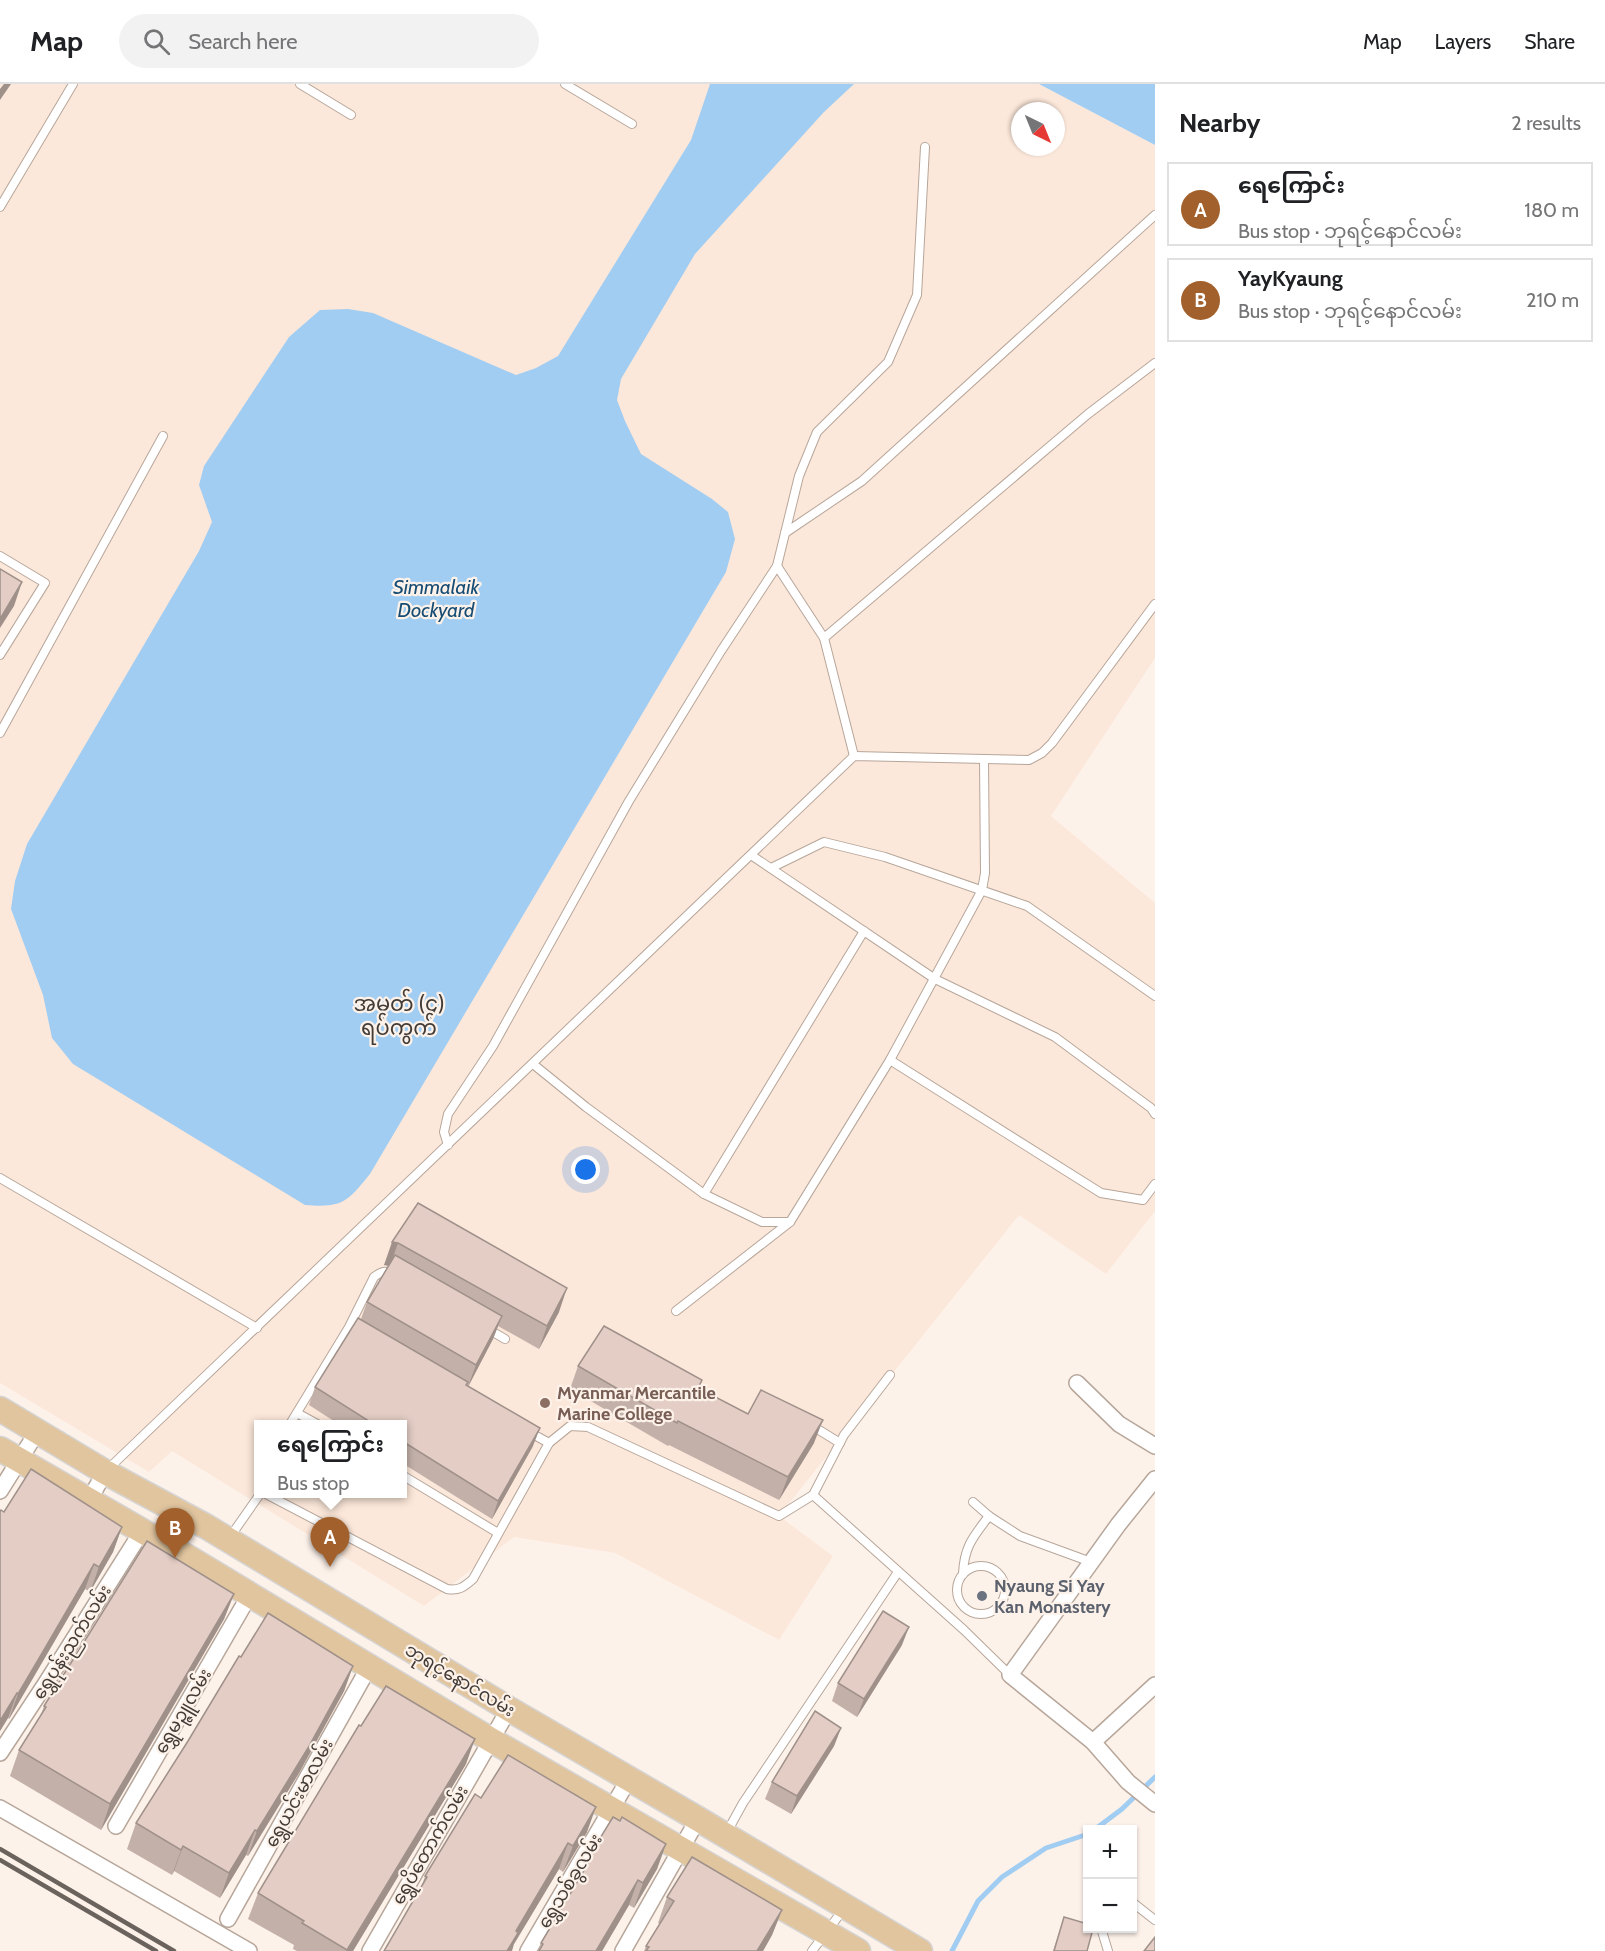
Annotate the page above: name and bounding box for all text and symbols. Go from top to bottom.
search box [119,14,539,68]
text: Map [30,24,83,58]
icon: search [140,25,173,58]
text: Search here [188,28,297,55]
text: Map [1363,29,1402,54]
text: Layers [1435,29,1491,54]
text: Share [1524,29,1575,54]
north arrow [1011,102,1065,156]
text: Nearby [1179,107,1260,139]
text: 2 results [1511,111,1581,135]
text: ရေကြောင်း [1238,172,1345,199]
text: A [1194,198,1207,222]
text: 180 m [1524,198,1579,222]
text: Bus stop · ဘုရင့်နောင်လမ်း [1238,219,1462,243]
text: YayKyaung [1238,265,1343,292]
text: B [1194,288,1207,312]
text: 210 m [1526,288,1579,312]
text: Bus stop · ဘုရင့်နောင်လမ်း [1238,299,1462,323]
water label: Simmalaik Dockyard [393,575,480,622]
district label: အမှတ် (၄) ရပ်ကွက် [353,988,445,1045]
your location [571,1155,600,1184]
place label: Myanmar Mercantile Marine College [557,1382,716,1425]
marker: Myanmar Mercantile Marine College [538,1396,552,1410]
popup [254,1420,407,1498]
text: ရေကြောင်း [277,1431,384,1458]
text: Bus stop [277,1471,349,1495]
pin: B [156,1508,195,1558]
pin: A [310,1518,350,1567]
place label: Nyaung Si Yay Kan Monastery [994,1575,1111,1618]
street label: ရွှေပုန်းညက်လမ်း [26,1580,119,1706]
marker: Nyaung Si Yay Kan Monastery [975,1589,989,1603]
street label: ဘုရင့်နောင်လမ်း [399,1637,520,1725]
street label: ရွှေမဉ္ဇူလမ်း [148,1664,220,1759]
street label: ရွှေယင်းမာလမ်း [258,1734,341,1853]
street label: ရွှေပိတောက်လမ်း [384,1780,477,1911]
map controls [1083,1825,1137,1933]
button: + [1083,1825,1137,1879]
street label: ရွှေသစ်ခွလမ်း [531,1829,610,1934]
button: − [1083,1879,1137,1933]

